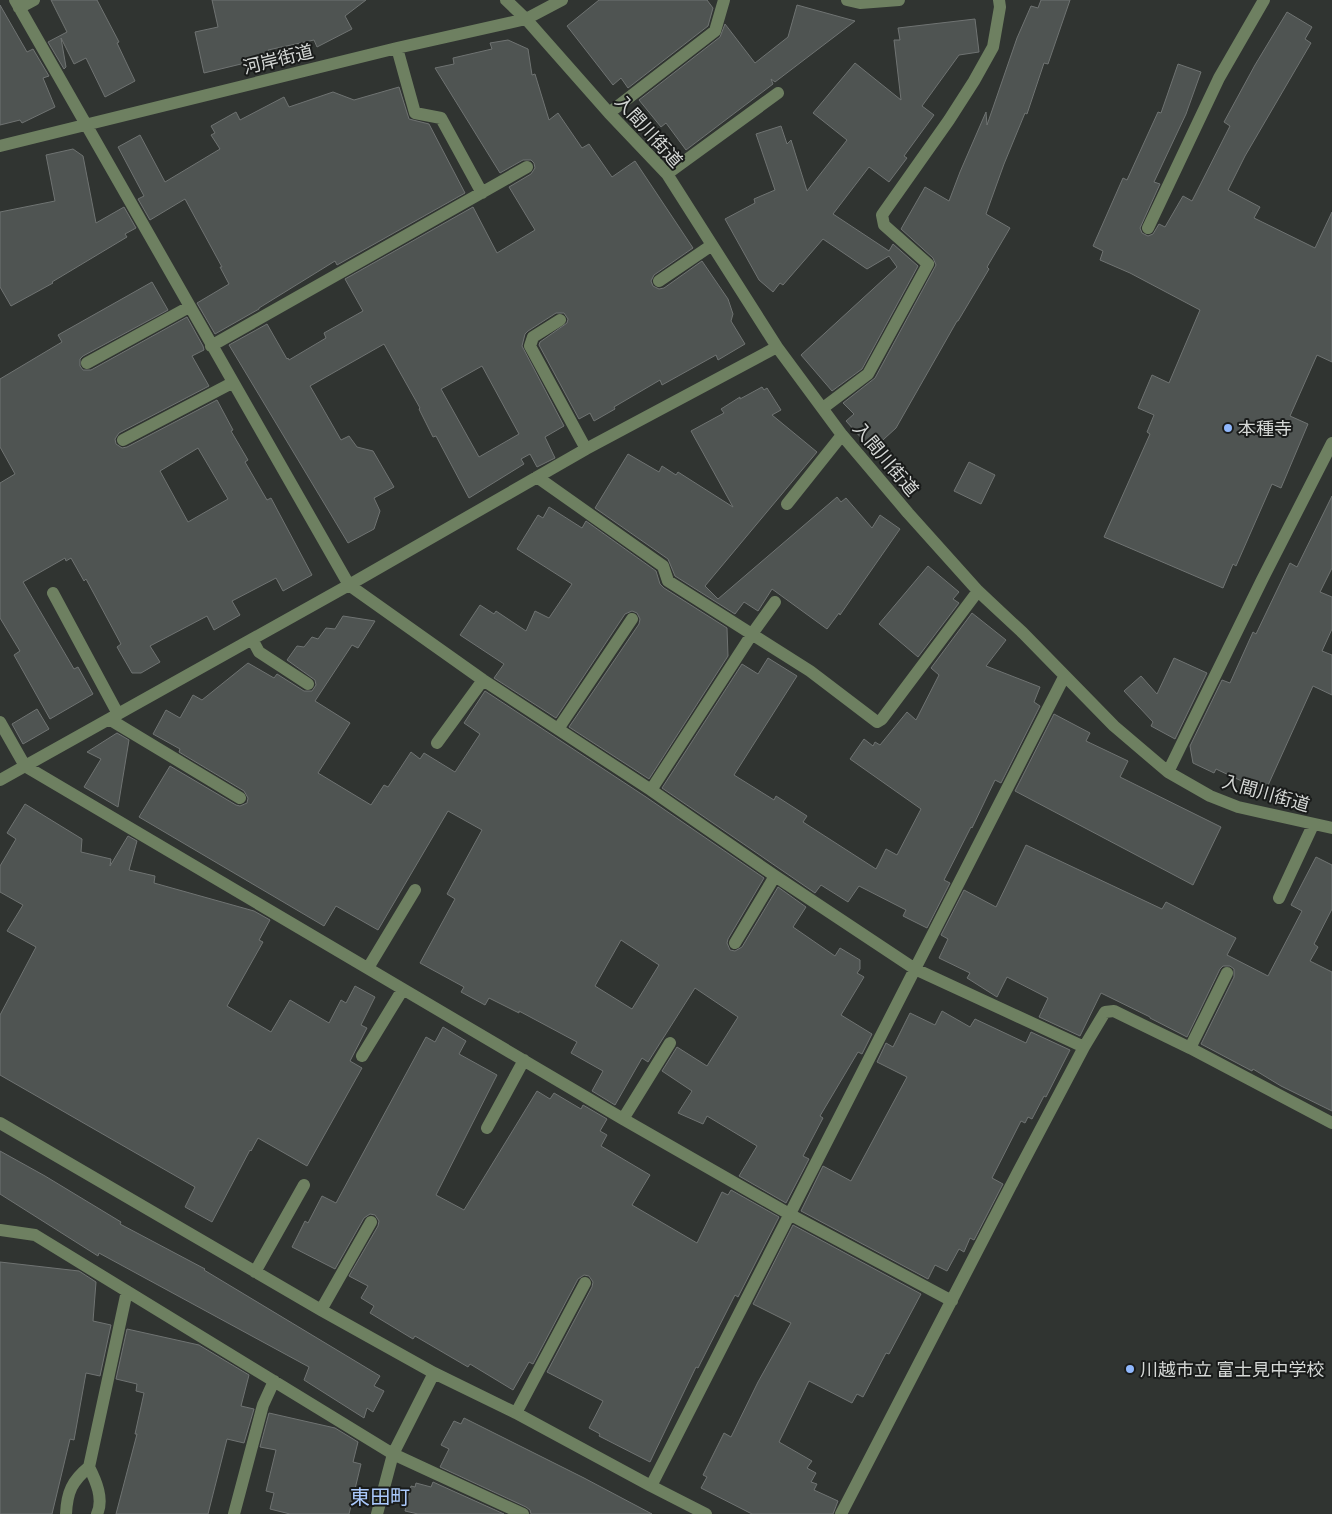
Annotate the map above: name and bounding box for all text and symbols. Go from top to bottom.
street label: 河岸街道 [240,39,316,79]
street label: 入間川街道 [610,90,688,172]
street label: 入間川街道 [848,417,924,501]
place label: 本種寺 [1238,417,1292,440]
marker: 本種寺 [1222,422,1234,434]
street label: 入間川街道 [1220,770,1312,816]
place label: 川越市立 富士見中学校 [1140,1358,1324,1381]
marker: 川越市立 富士見中学校 [1124,1363,1136,1375]
district label: 東田町 [350,1483,410,1510]

